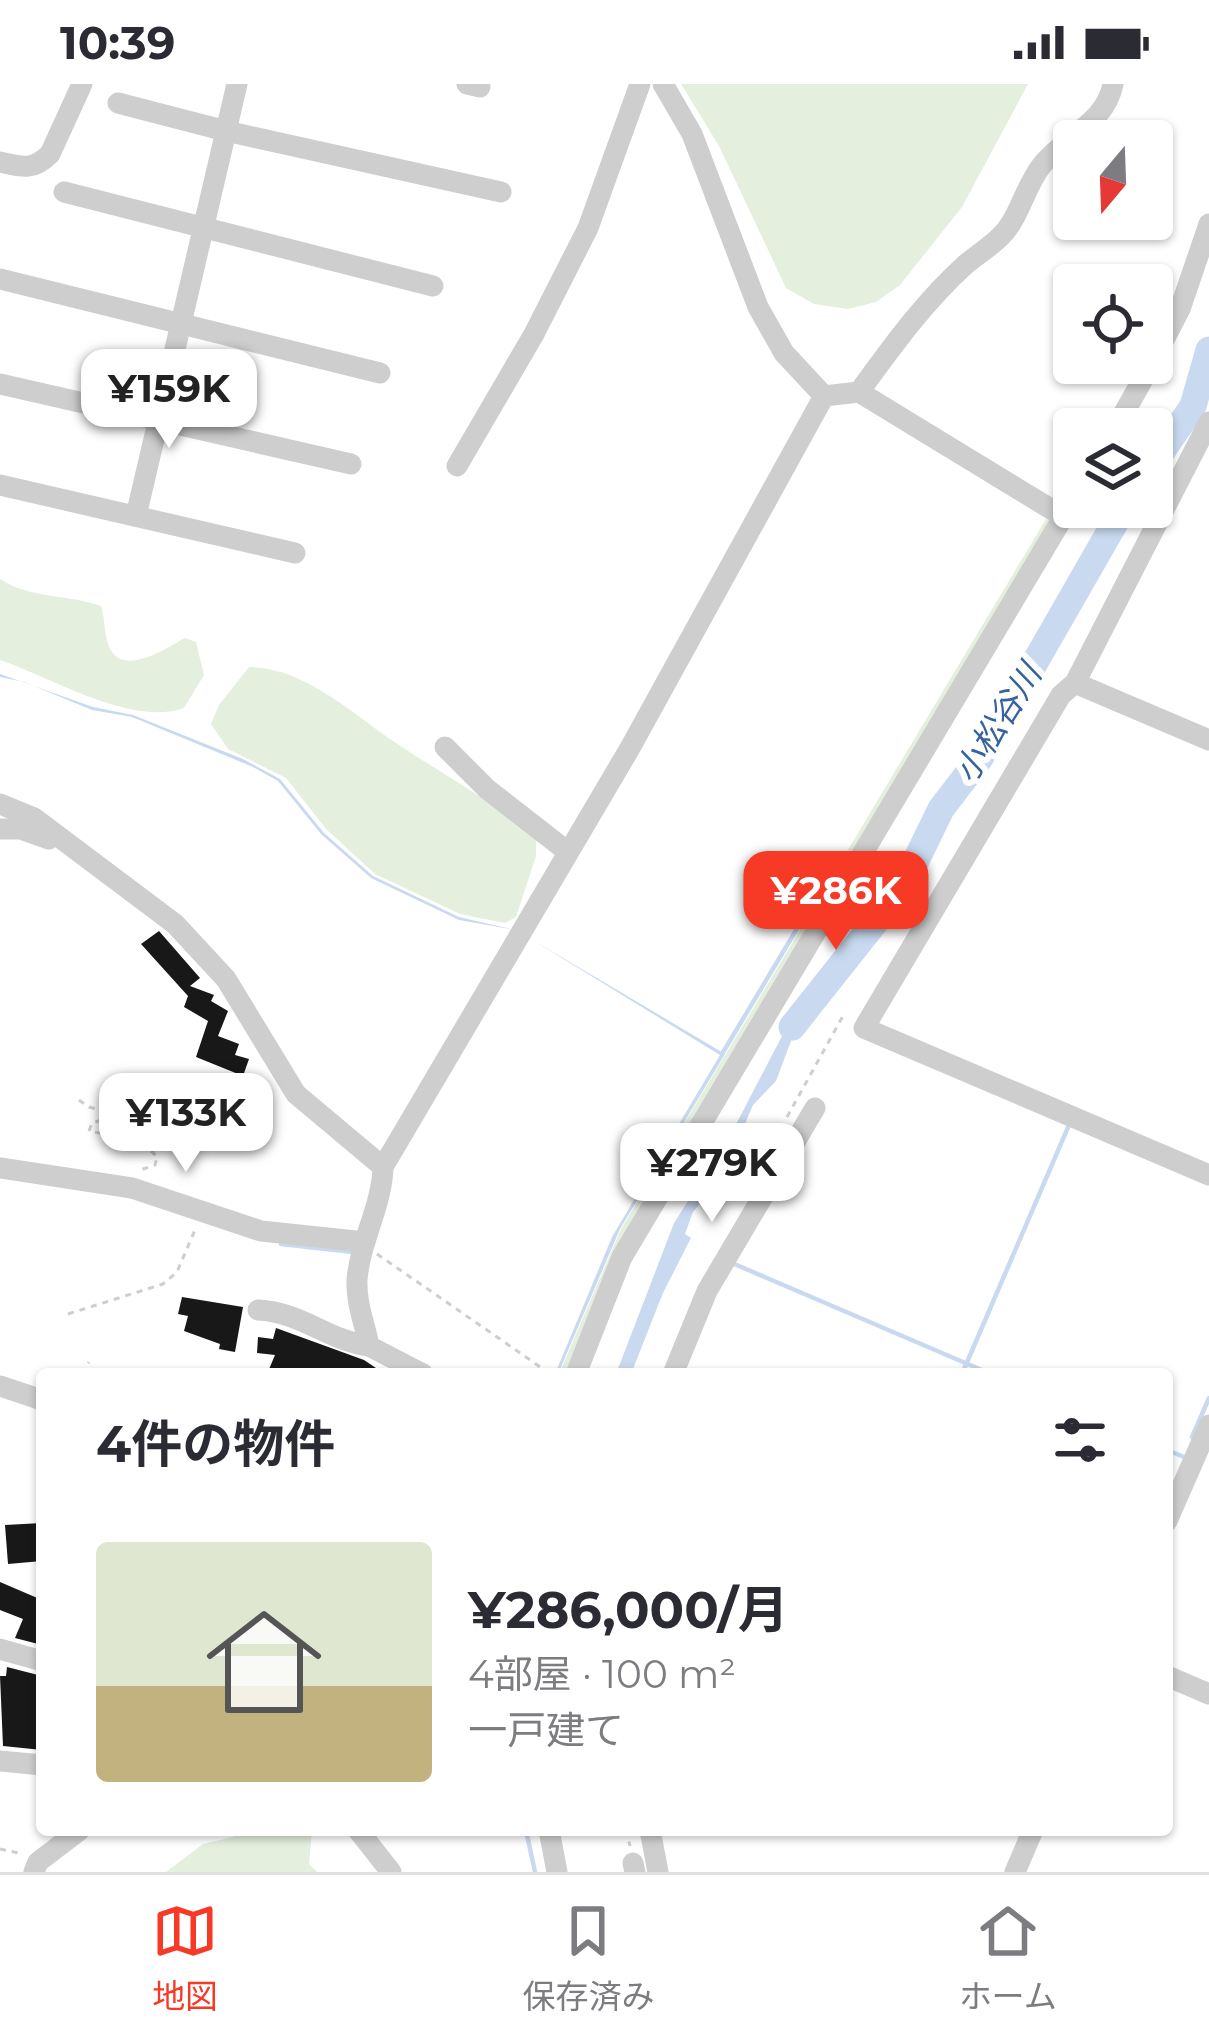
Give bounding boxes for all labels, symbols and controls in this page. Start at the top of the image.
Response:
text: 10:39 [60,15,175,70]
north arrow [1053,120,1173,240]
map controls [1053,120,1173,528]
button: locate [1053,264,1173,384]
pin: ¥159K [85,349,253,451]
text: ¥159K [108,364,230,412]
button: layers [1053,408,1173,528]
water label: 小松谷川 [945,654,1051,790]
pin: ¥286K [752,851,920,953]
text: ¥286K [770,866,902,914]
pin: ¥133K [102,1073,270,1175]
text: ¥133K [126,1088,246,1136]
pin: ¥279K [628,1123,796,1225]
text: ¥279K [647,1138,777,1186]
icon: filters [1047,1407,1113,1473]
text: 4件の物件 [96,1413,335,1475]
text: ¥286,000/月 [468,1579,789,1641]
icon: home [192,1590,336,1734]
text: 4部屋 · 100 m² [468,1650,736,1698]
text: 一戸建て [468,1706,624,1754]
tab: 地図 [152,1898,218,2018]
tab: 保存済み [522,1898,654,2018]
tab: ホーム [959,1898,1057,2018]

